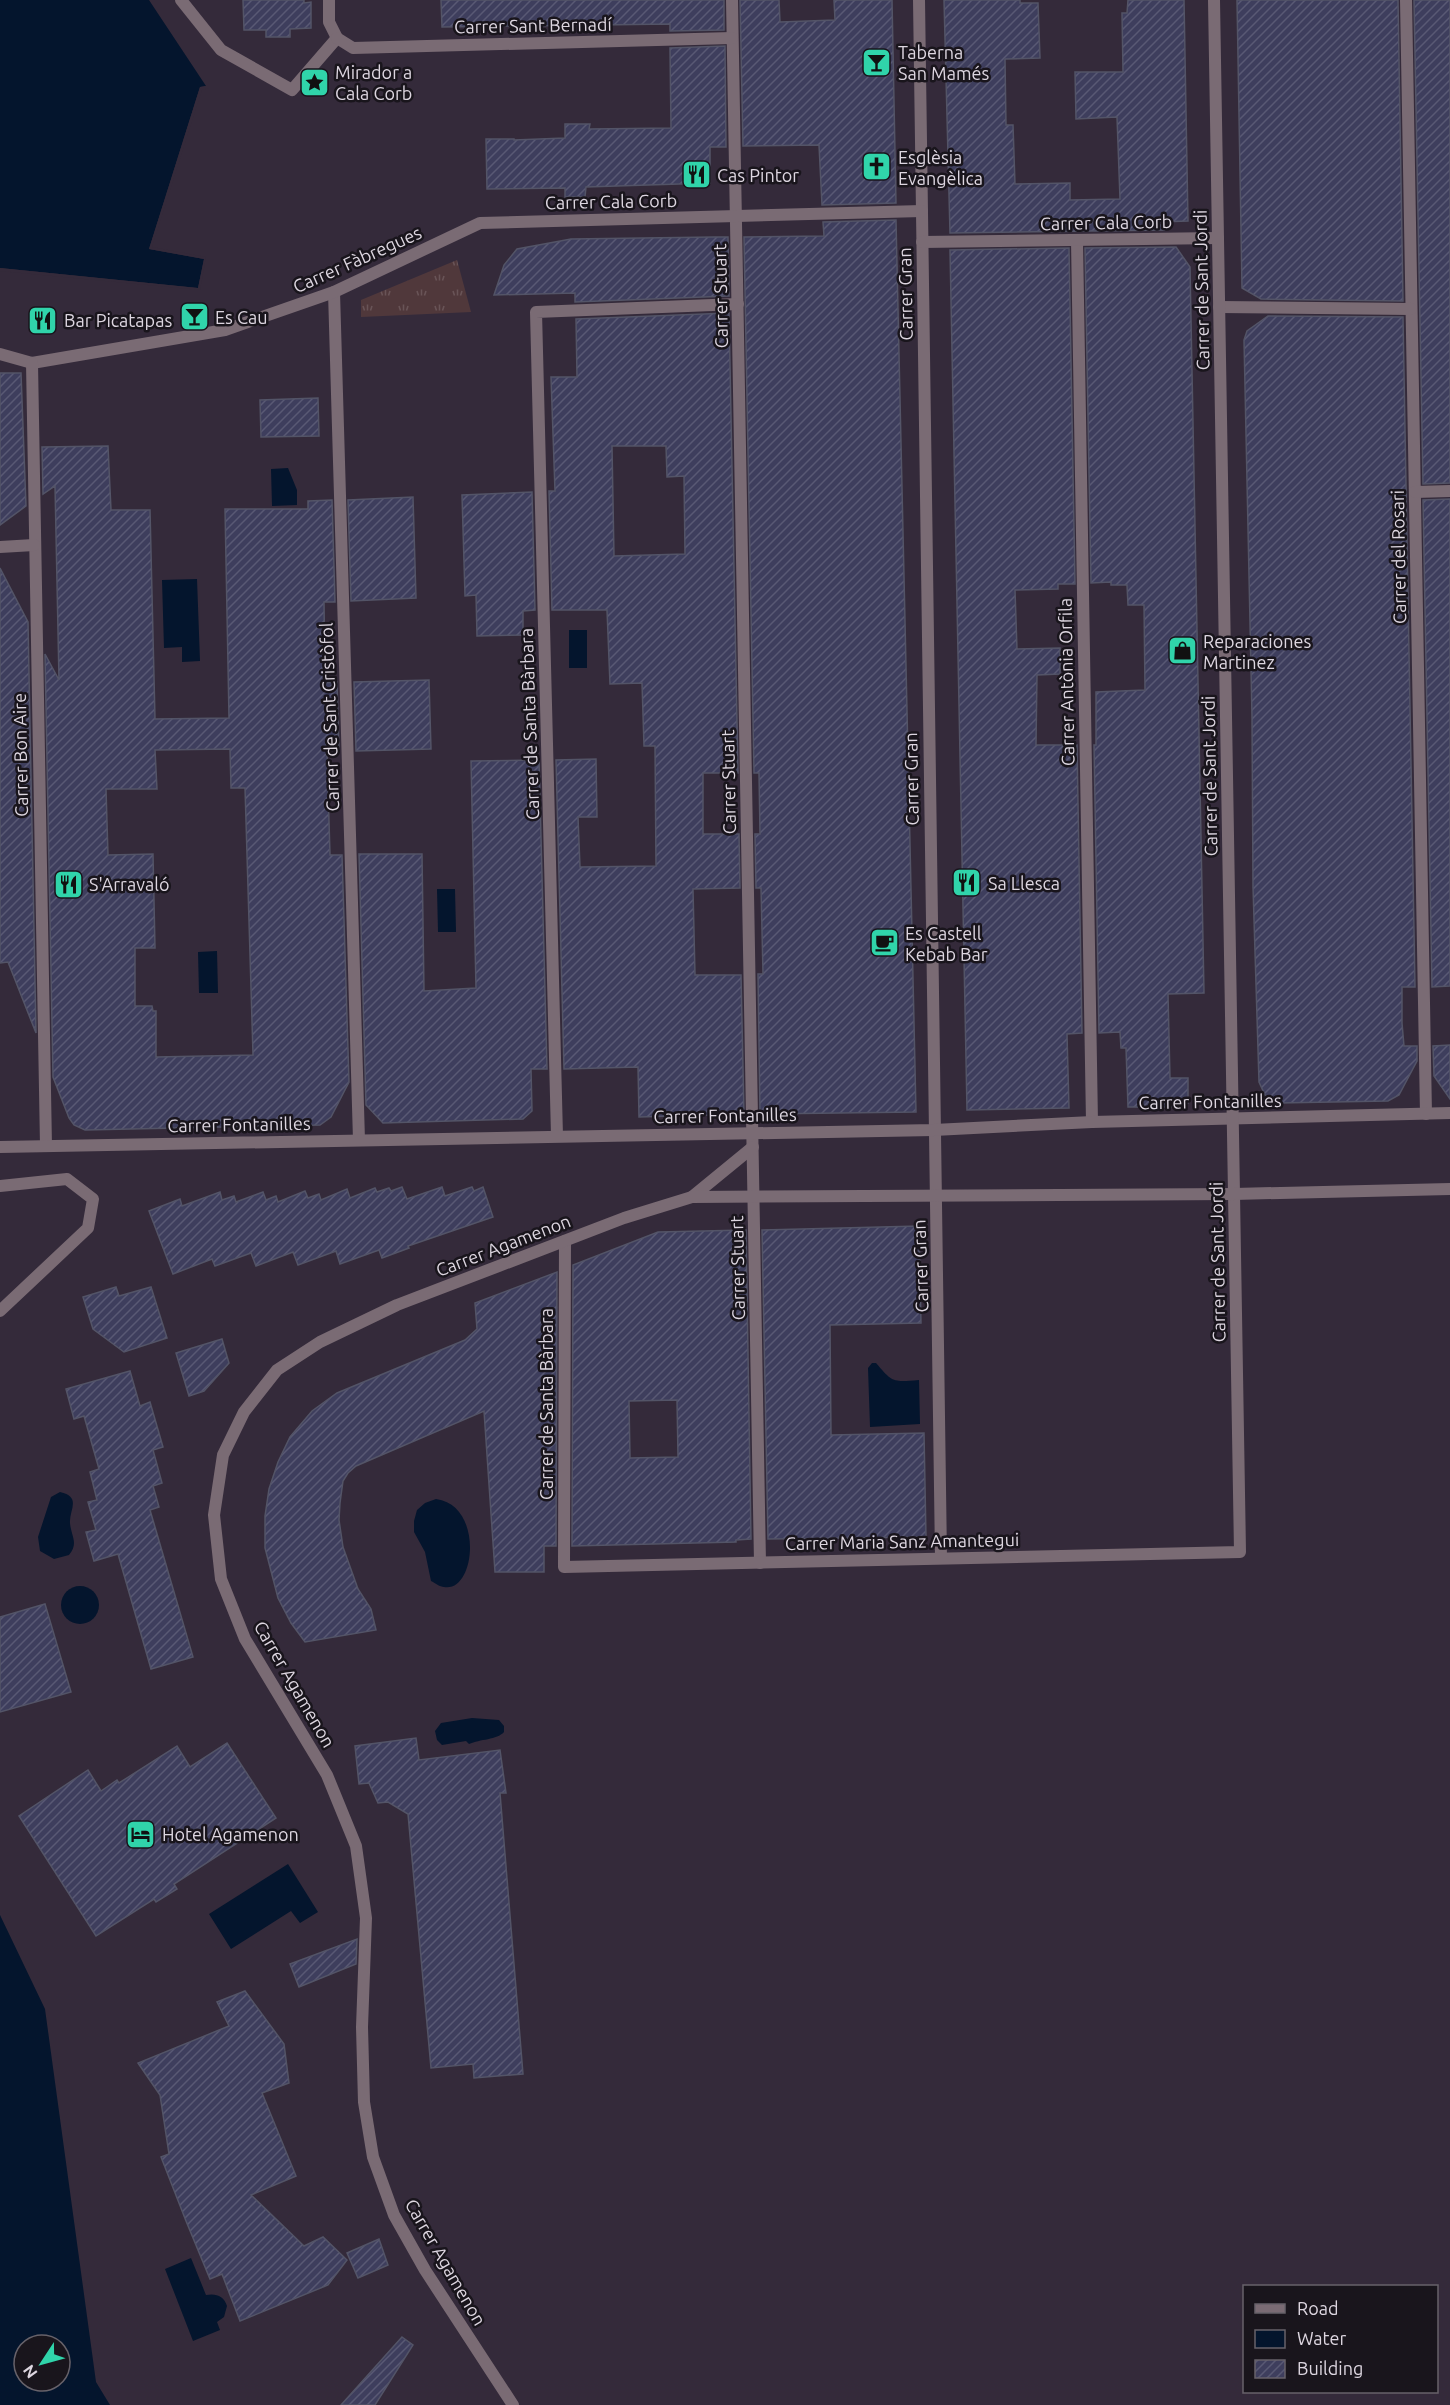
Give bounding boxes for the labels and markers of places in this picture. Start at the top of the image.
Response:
place label: Taberna San Mamés [898,42,989,83]
bar icon: Taberna San Mamés [861,46,893,78]
place label: Mirador a Cala Corb [335,62,412,103]
place icon: Mirador a Cala Corb [298,66,330,98]
place label: Esglèsia Evangèlica [898,147,983,188]
church icon: Esglèsia Evangèlica [861,151,893,183]
restaurant icon: Cas Pintor [680,159,712,191]
place label: Cas Pintor [717,165,799,185]
bar icon: Es Cau [178,301,210,333]
restaurant icon: Bar Picatapas [27,304,59,336]
place label: Es Cau [215,307,268,327]
place label: Bar Picatapas [64,310,172,330]
place label: Reparaciones Martinez [1203,631,1311,672]
shop icon: Reparaciones Martinez [1166,635,1198,667]
restaurant icon: Sa Llesca [951,867,983,899]
restaurant icon: S'Arravaló [52,868,84,900]
place label: Sa Llesca [988,873,1060,893]
place label: S'Arravaló [89,874,169,894]
place label: Es Castell Kebab Bar [905,923,988,964]
cafe icon: Es Castell Kebab Bar [868,927,900,959]
hotel icon: Hotel Agamenon [125,1818,157,1850]
place label: Hotel Agamenon [162,1824,299,1844]

